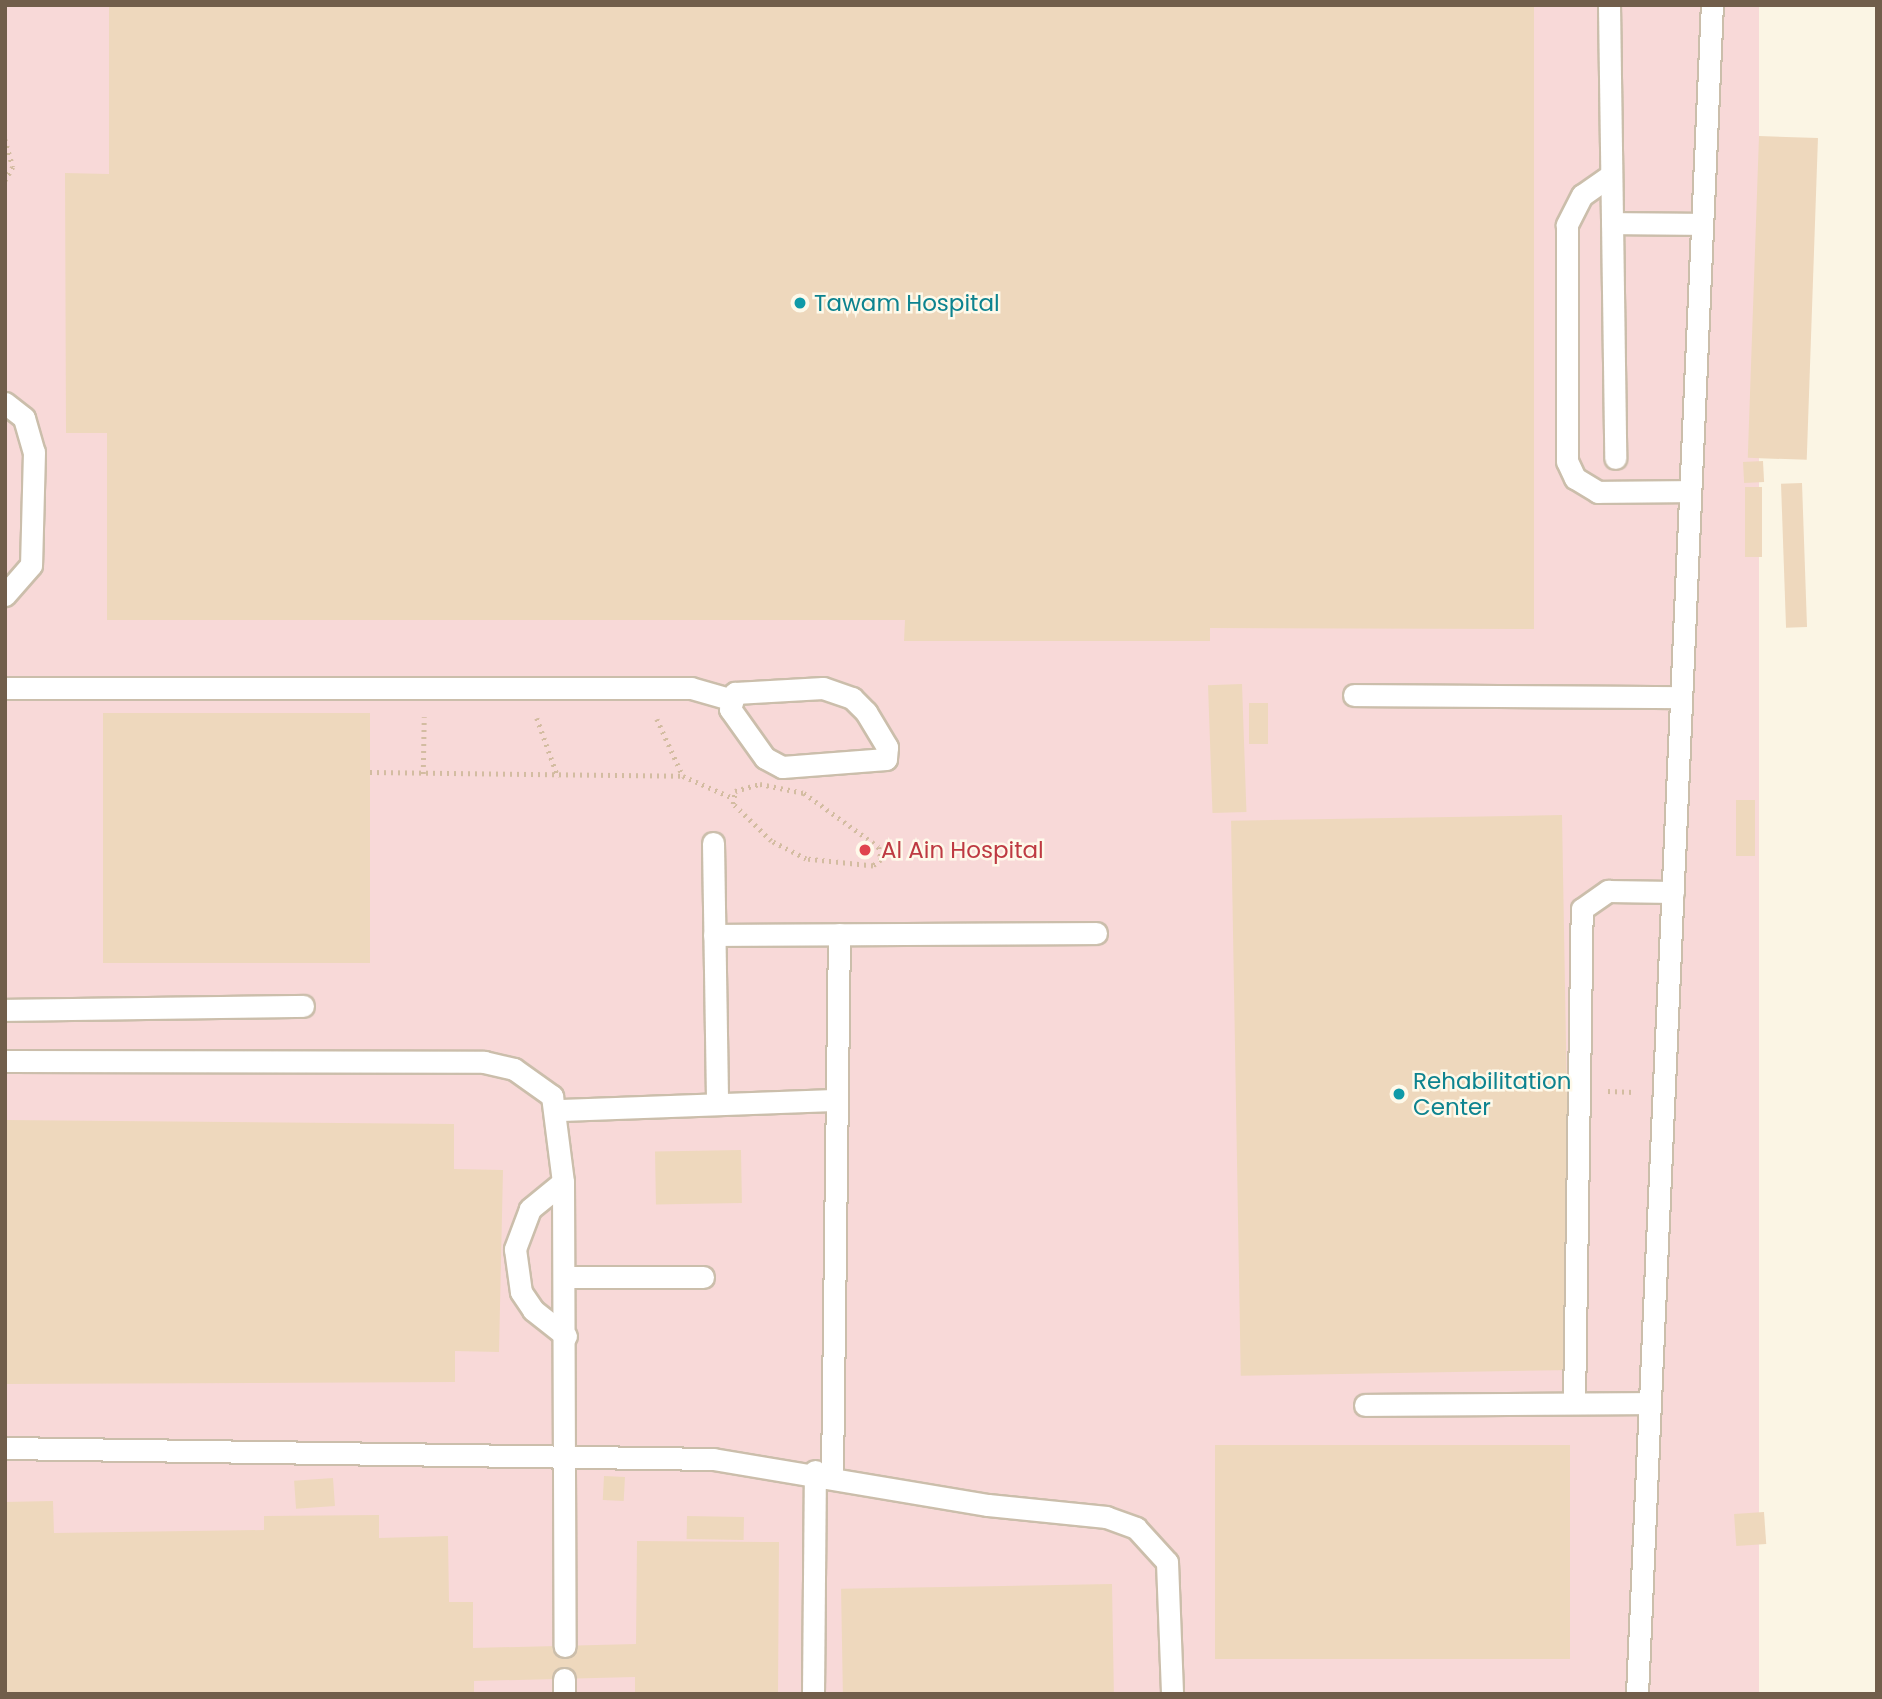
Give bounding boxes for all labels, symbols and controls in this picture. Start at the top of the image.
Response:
place label: Tawam Hospital [814,289,1000,317]
marker: Tawam Hospital [792,295,808,311]
place label: Al Ain Hospital [881,836,1044,864]
marker: Al Ain Hospital [855,840,875,860]
place label: Rehabilitation Center [1413,1067,1571,1121]
marker: Rehabilitation Center [1391,1086,1407,1102]

